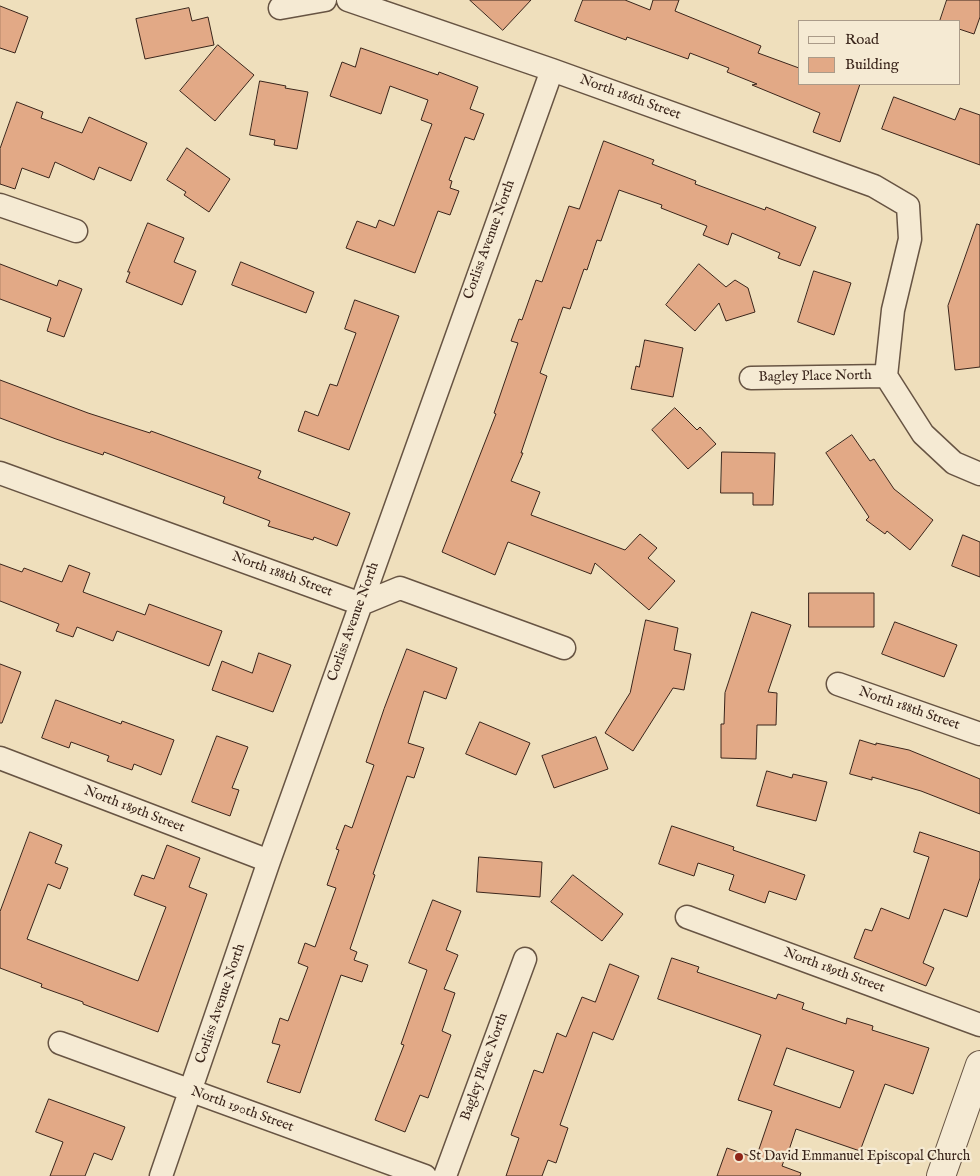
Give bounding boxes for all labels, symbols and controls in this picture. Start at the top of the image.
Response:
legend [798,20,960,85]
text: Road [845,30,879,49]
text: Building [845,55,899,74]
street label: North 186th Street [577,72,683,124]
street label: Corliss Avenue North [461,178,519,302]
street label: Bagley Place North [758,368,872,386]
street label: North 188th Street [229,549,335,601]
street label: Corliss Avenue North [325,560,383,684]
street label: North 188th Street [856,684,962,734]
street label: North 189th Street [81,783,187,837]
street label: Corliss Avenue North [193,942,249,1066]
street label: North 189th Street [781,945,887,997]
street label: Bagley Place North [458,1011,512,1123]
street label: North 190th Street [188,1084,296,1136]
place label: St David Emmanuel Episcopal Church [749,1149,970,1165]
marker: St David Emmanuel Episcopal Church [733,1151,745,1163]

